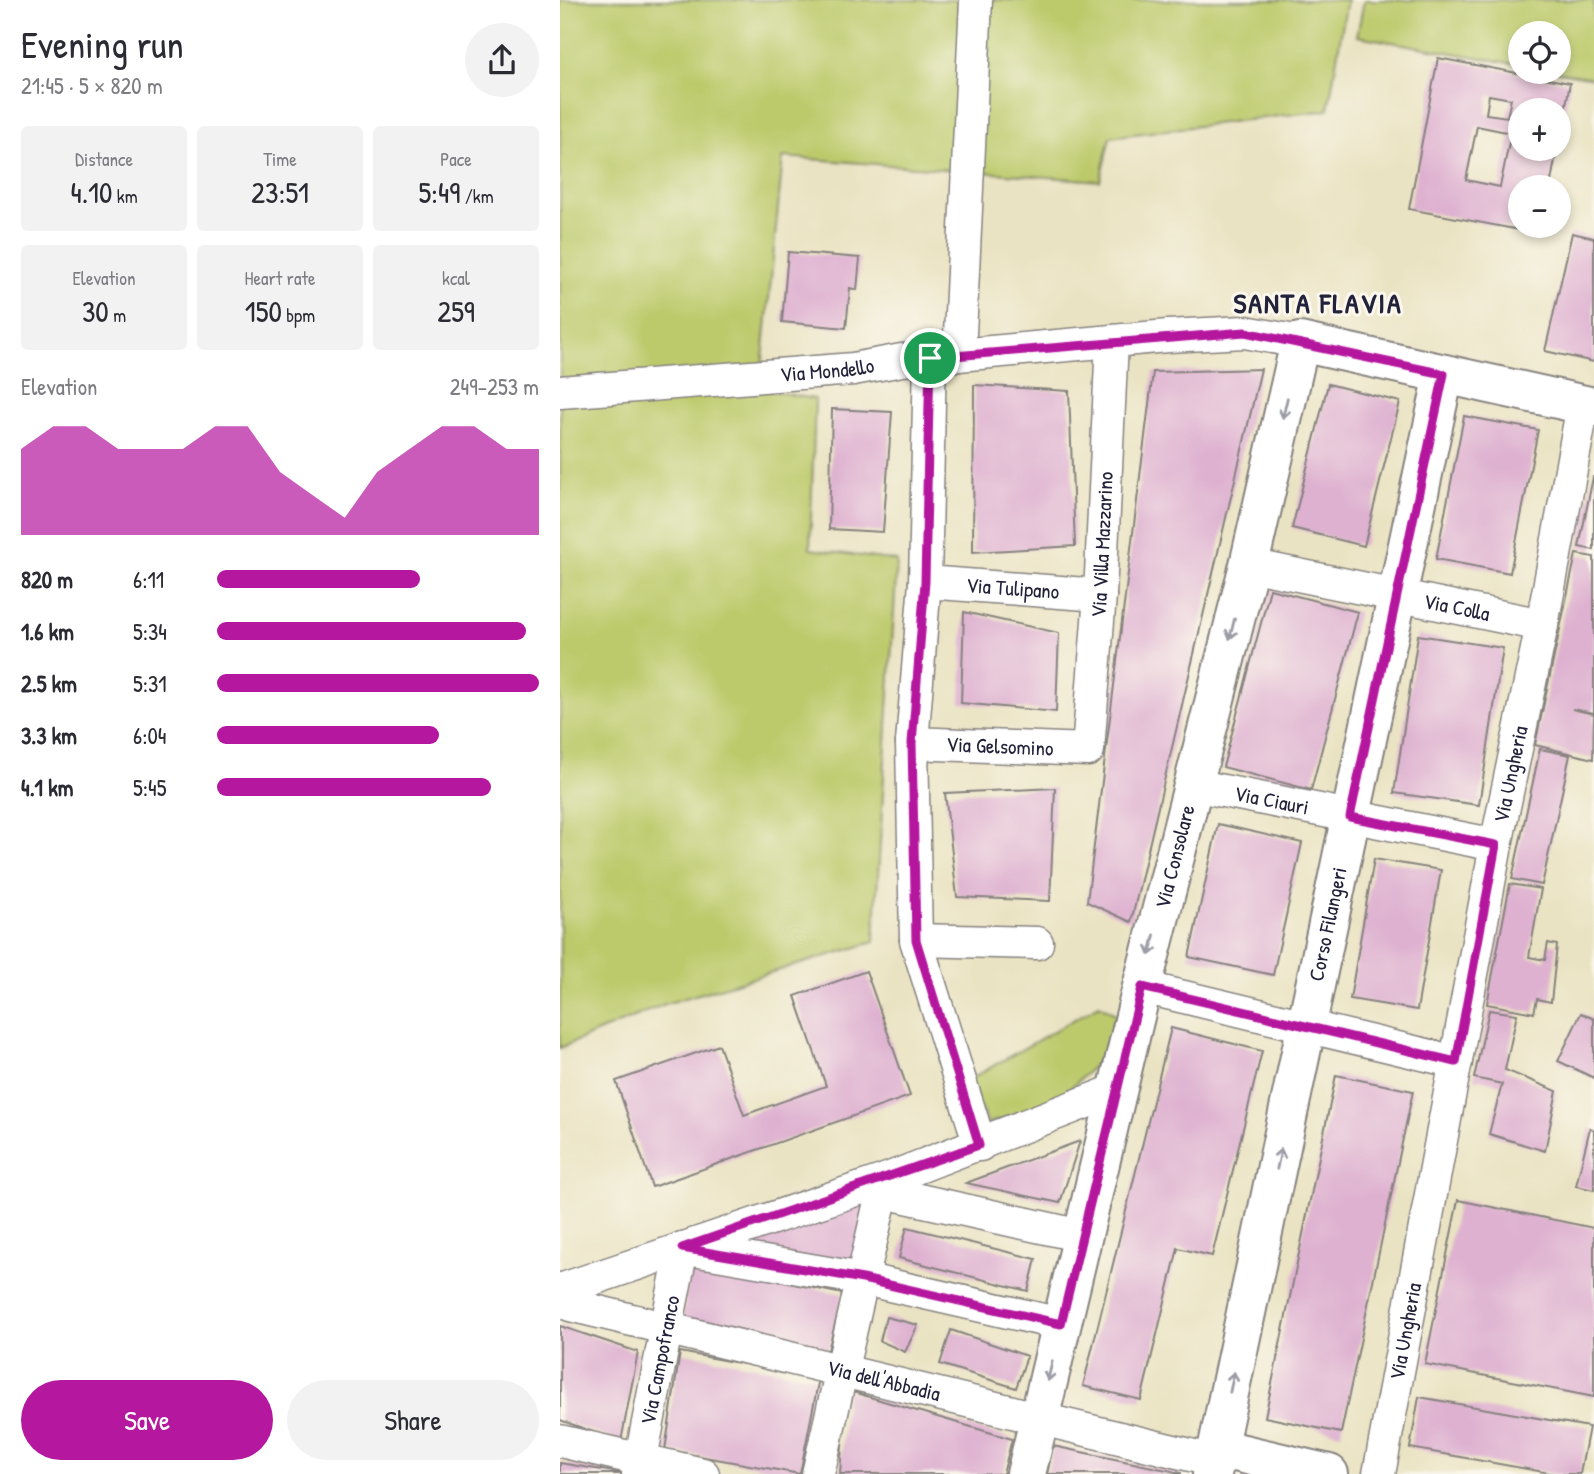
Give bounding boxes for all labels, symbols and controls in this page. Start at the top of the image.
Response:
text: Evening run [21,18,184,70]
map controls [1508,21,1571,238]
button: locate [1508,21,1571,84]
button: share [465,23,539,97]
text: 21:45 · 5 × 820 m [21,70,163,101]
button: + [1508,98,1571,161]
text: Distance [75,146,133,172]
text: Time [263,146,297,172]
text: Pace [440,146,472,172]
text: 4.10 [70,172,112,212]
text: 23:51 [251,172,309,212]
text: 5:49 [418,172,460,212]
button: − [1508,175,1571,238]
text: km [112,183,138,209]
text: /km [460,183,494,209]
text: Elevation [72,265,136,291]
text: Heart rate [245,265,315,291]
text: kcal [442,265,470,291]
district label: SANTA FLAVIA [1233,284,1403,322]
text: 30 [82,291,109,331]
text: 150 [245,291,282,331]
text: 259 [437,291,475,331]
text: m [109,302,126,328]
text: bpm [282,302,315,328]
pin [900,328,960,388]
icon: arrive [911,339,949,377]
street label: Via Mondello [779,350,876,389]
text: Elevation [21,371,97,402]
text: 249–253 m [450,371,539,402]
one-way arrow [1278,396,1291,419]
street label: Via Villa Mazzarino [1083,471,1120,619]
text: 820 m [21,564,73,595]
text: 6:11 [133,564,164,595]
street label: Via Tulipano [965,570,1060,606]
street label: Via Colla [1421,586,1492,628]
text: 1.6 km [21,616,74,647]
text: 5:34 [133,616,167,647]
one-way arrow [1225,618,1238,640]
text: 2.5 km [21,668,77,699]
text: 5:31 [133,668,167,699]
text: 3.3 km [21,720,77,751]
text: 6:04 [133,720,166,751]
street label: Via Ungheria [1486,723,1535,825]
street label: Via Gelsomino [946,729,1054,763]
text: 4.1 km [21,772,73,803]
text: 5:45 [133,772,166,803]
street label: Via Ciauri [1232,779,1311,822]
street label: Via Consolare [1147,802,1202,912]
street label: Corso Filangeri [1301,864,1354,984]
one-way arrow [1145,933,1158,956]
one-way arrow [1272,1148,1286,1171]
street label: Via Ungheria [1382,1280,1428,1382]
street label: Via Campofranco [633,1293,686,1427]
street label: Via dell'Abbadia [824,1353,943,1408]
one-way arrow [1043,1359,1056,1382]
one-way arrow [1225,1371,1239,1394]
button: Save [21,1380,273,1460]
button: Share [287,1380,539,1460]

